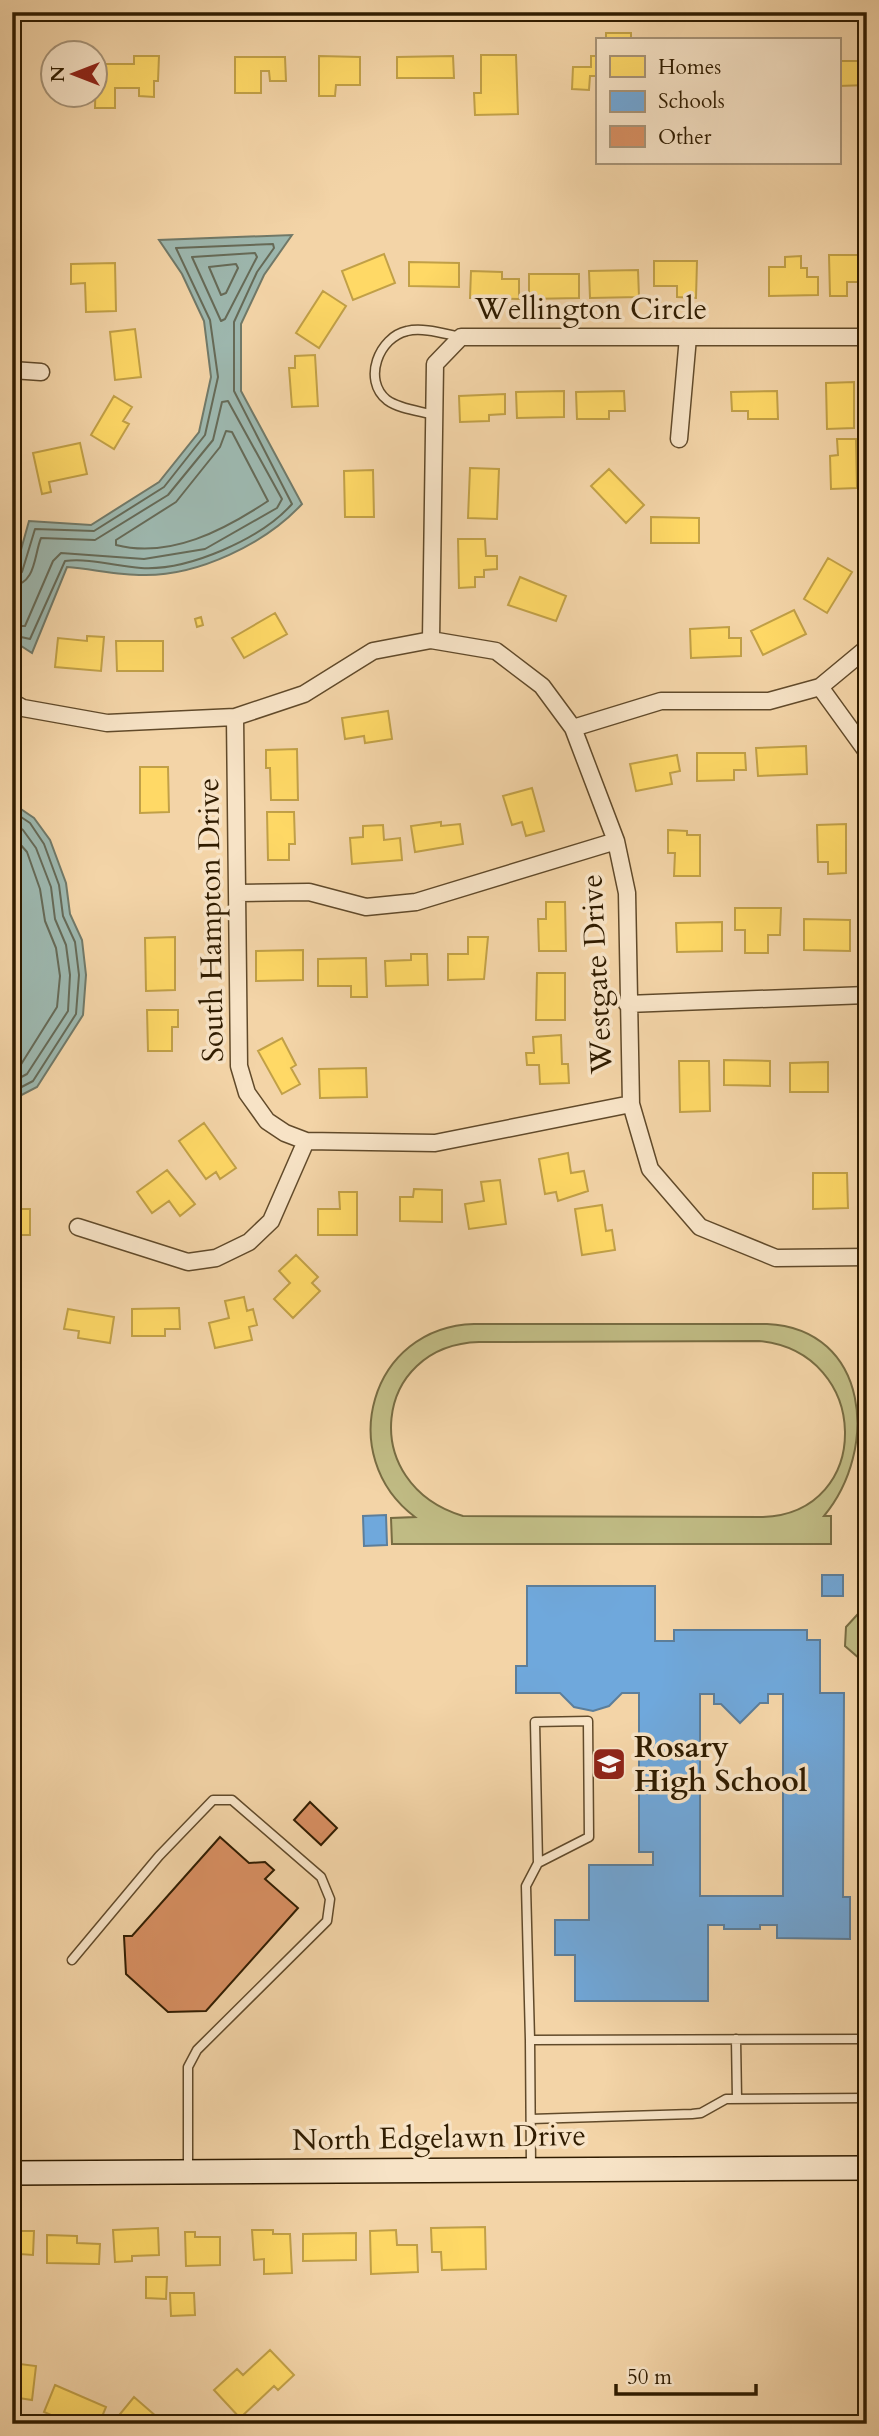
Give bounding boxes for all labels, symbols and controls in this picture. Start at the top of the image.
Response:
north arrow [38,38,108,108]
legend [596,38,840,164]
text: Homes [658,53,721,82]
text: N [45,65,71,82]
text: Schools [658,87,725,116]
text: Other [658,123,712,152]
street label: Wellington Circle [474,289,707,330]
street label: South Hampton Drive [188,777,234,1063]
street label: Westgate Drive [571,873,623,1076]
place label: Rosary High School [634,1727,808,1802]
school or university icon: Rosary High School [590,1745,628,1783]
street label: North Edgelawn Drive [292,2115,586,2161]
scale bar [616,2352,756,2396]
text: 50 m [627,2363,672,2392]

